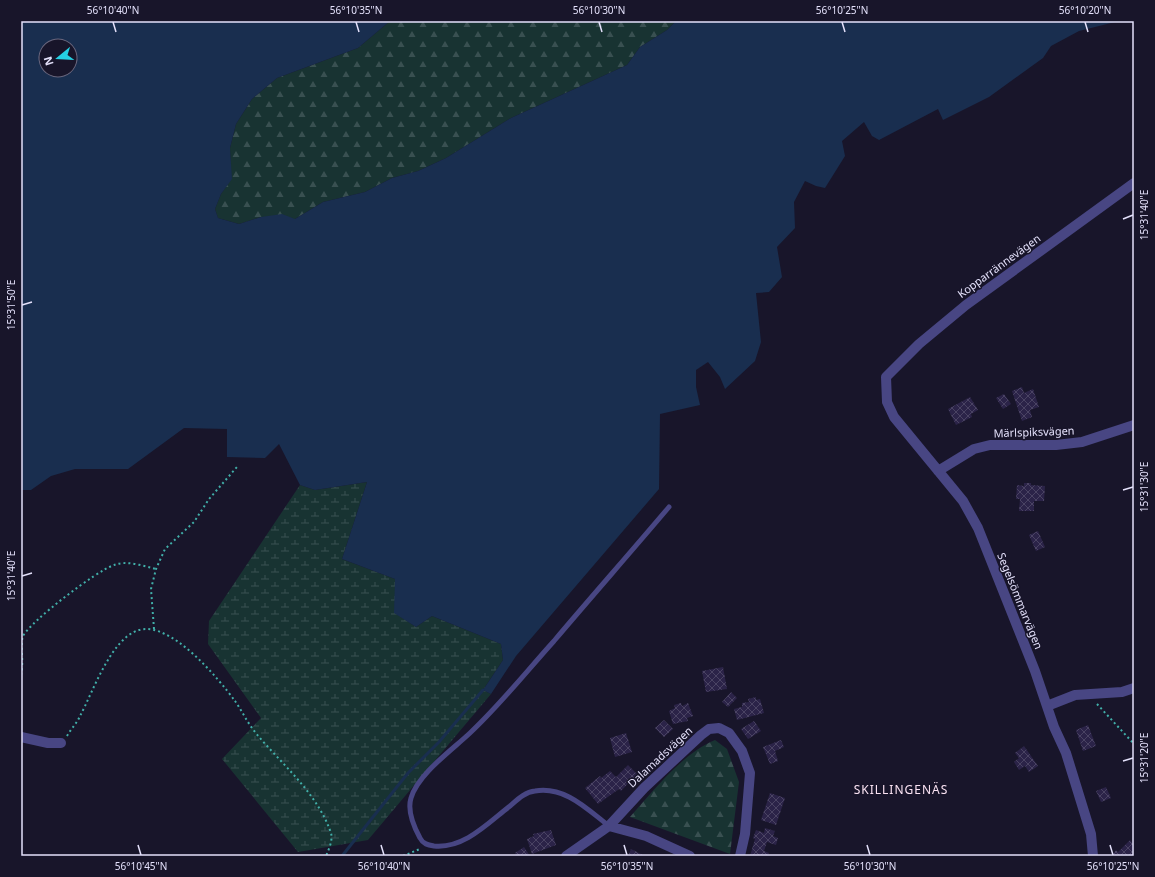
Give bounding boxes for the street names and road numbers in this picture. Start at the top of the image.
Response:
street label: Kopparrännevägen [954,230,1043,301]
street label: Märlspiksvägen [993,423,1075,440]
street label: Segelsömmarvägen [994,550,1047,651]
street label: Dalamadsvägen [624,723,695,791]

